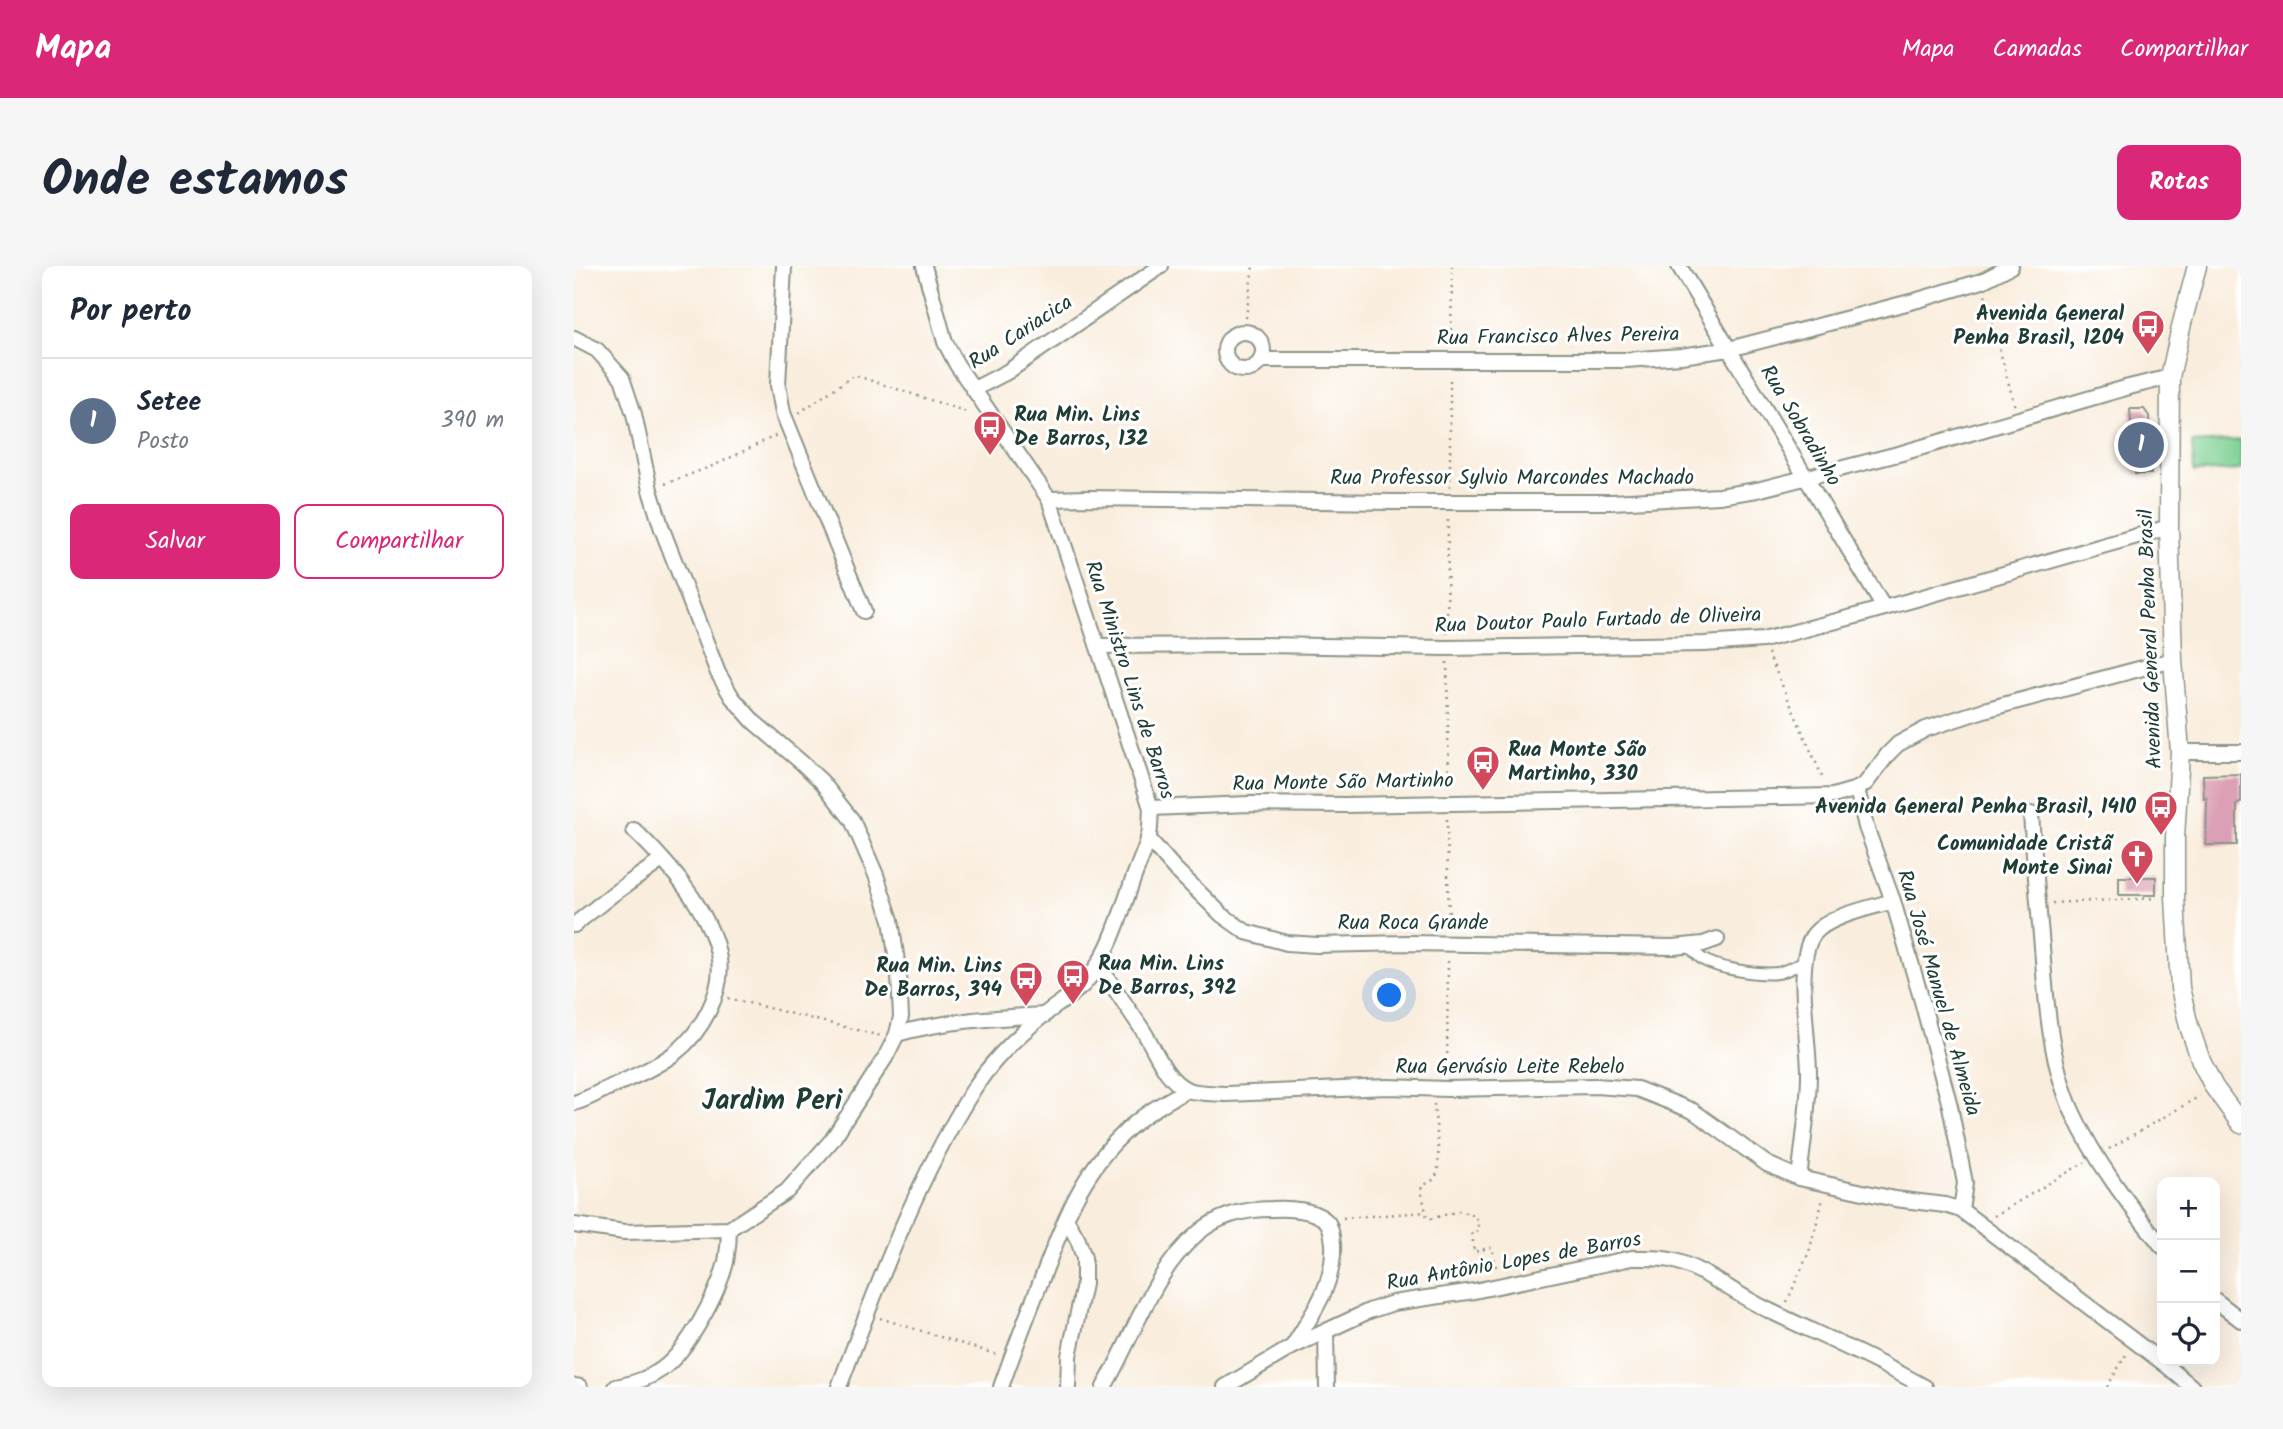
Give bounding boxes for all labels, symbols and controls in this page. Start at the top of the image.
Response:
text: Mapa [35,23,111,76]
text: Mapa [1902,30,1955,69]
text: Camadas [1993,30,2082,69]
text: Compartilhar [2120,30,2248,69]
text: Onde estamos [42,143,348,221]
button: Rotas [2117,145,2241,220]
street label: Rua Cariacica [962,287,1080,379]
text: Por perto [70,288,191,336]
place label: Avenida General Penha Brasil, 1204 [1953,298,2125,355]
bus stop icon: Avenida General Penha Brasil, 1204 [2129,307,2167,356]
street label: Rua Francisco Alves Pereira [1436,318,1680,356]
street label: Rua Sobradinho [1751,359,1849,493]
text: Setee [137,382,201,424]
place label: Rua Min. Lins De Barros, 132 [1014,399,1148,456]
text: 1 [90,403,96,439]
text: 390 m [441,403,504,439]
bus stop icon: Rua Min. Lins De Barros, 132 [971,408,1009,457]
pin: 1 [2118,419,2164,471]
text: Posto [137,424,189,460]
street label: Rua Professor Sylvio Marcondes Machado [1330,462,1694,495]
button: Salvar [70,504,280,579]
button: Compartilhar [294,504,504,579]
street label: Avenida General Penha Brasil [2130,508,2172,770]
street label: Rua Ministro Lins de Barros [1075,556,1183,804]
street label: Rua Doutor Paulo Furtado de Oliveira [1434,599,1762,643]
place label: Rua Monte São Martinho, 330 [1508,734,1647,791]
bus stop icon: Rua Monte São Martinho, 330 [1464,743,1502,792]
street label: Rua Monte São Martinho [1232,765,1454,801]
bus stop icon: Avenida General Penha Brasil, 1410 [2142,788,2180,837]
place label: Avenida General Penha Brasil, 1410 [1815,791,2136,824]
place label: Comunidade Cristã Monte Sinai [1937,828,2114,885]
church icon: Comunidade Cristã Monte Sinai [2118,837,2156,886]
street label: Rua José Manuel de Almeida [1887,866,1989,1120]
street label: Rua Roca Grande [1338,907,1489,940]
place label: Rua Min. Lins De Barros, 392 [1098,948,1237,1005]
place label: Rua Min. Lins De Barros, 394 [864,950,1003,1007]
bus stop icon: Rua Min. Lins De Barros, 392 [1054,957,1092,1006]
bus stop icon: Rua Min. Lins De Barros, 394 [1007,959,1045,1008]
your location [1372,978,1406,1012]
street label: Rua Gervásio Leite Rebelo [1395,1051,1625,1084]
district label: Jardim Peri [702,1079,843,1124]
map controls [2157,1177,2220,1366]
button: + [2157,1177,2220,1240]
street label: Rua Antônio Lopes de Barros [1384,1223,1644,1301]
button: − [2157,1240,2220,1303]
button: locate [2157,1303,2220,1366]

